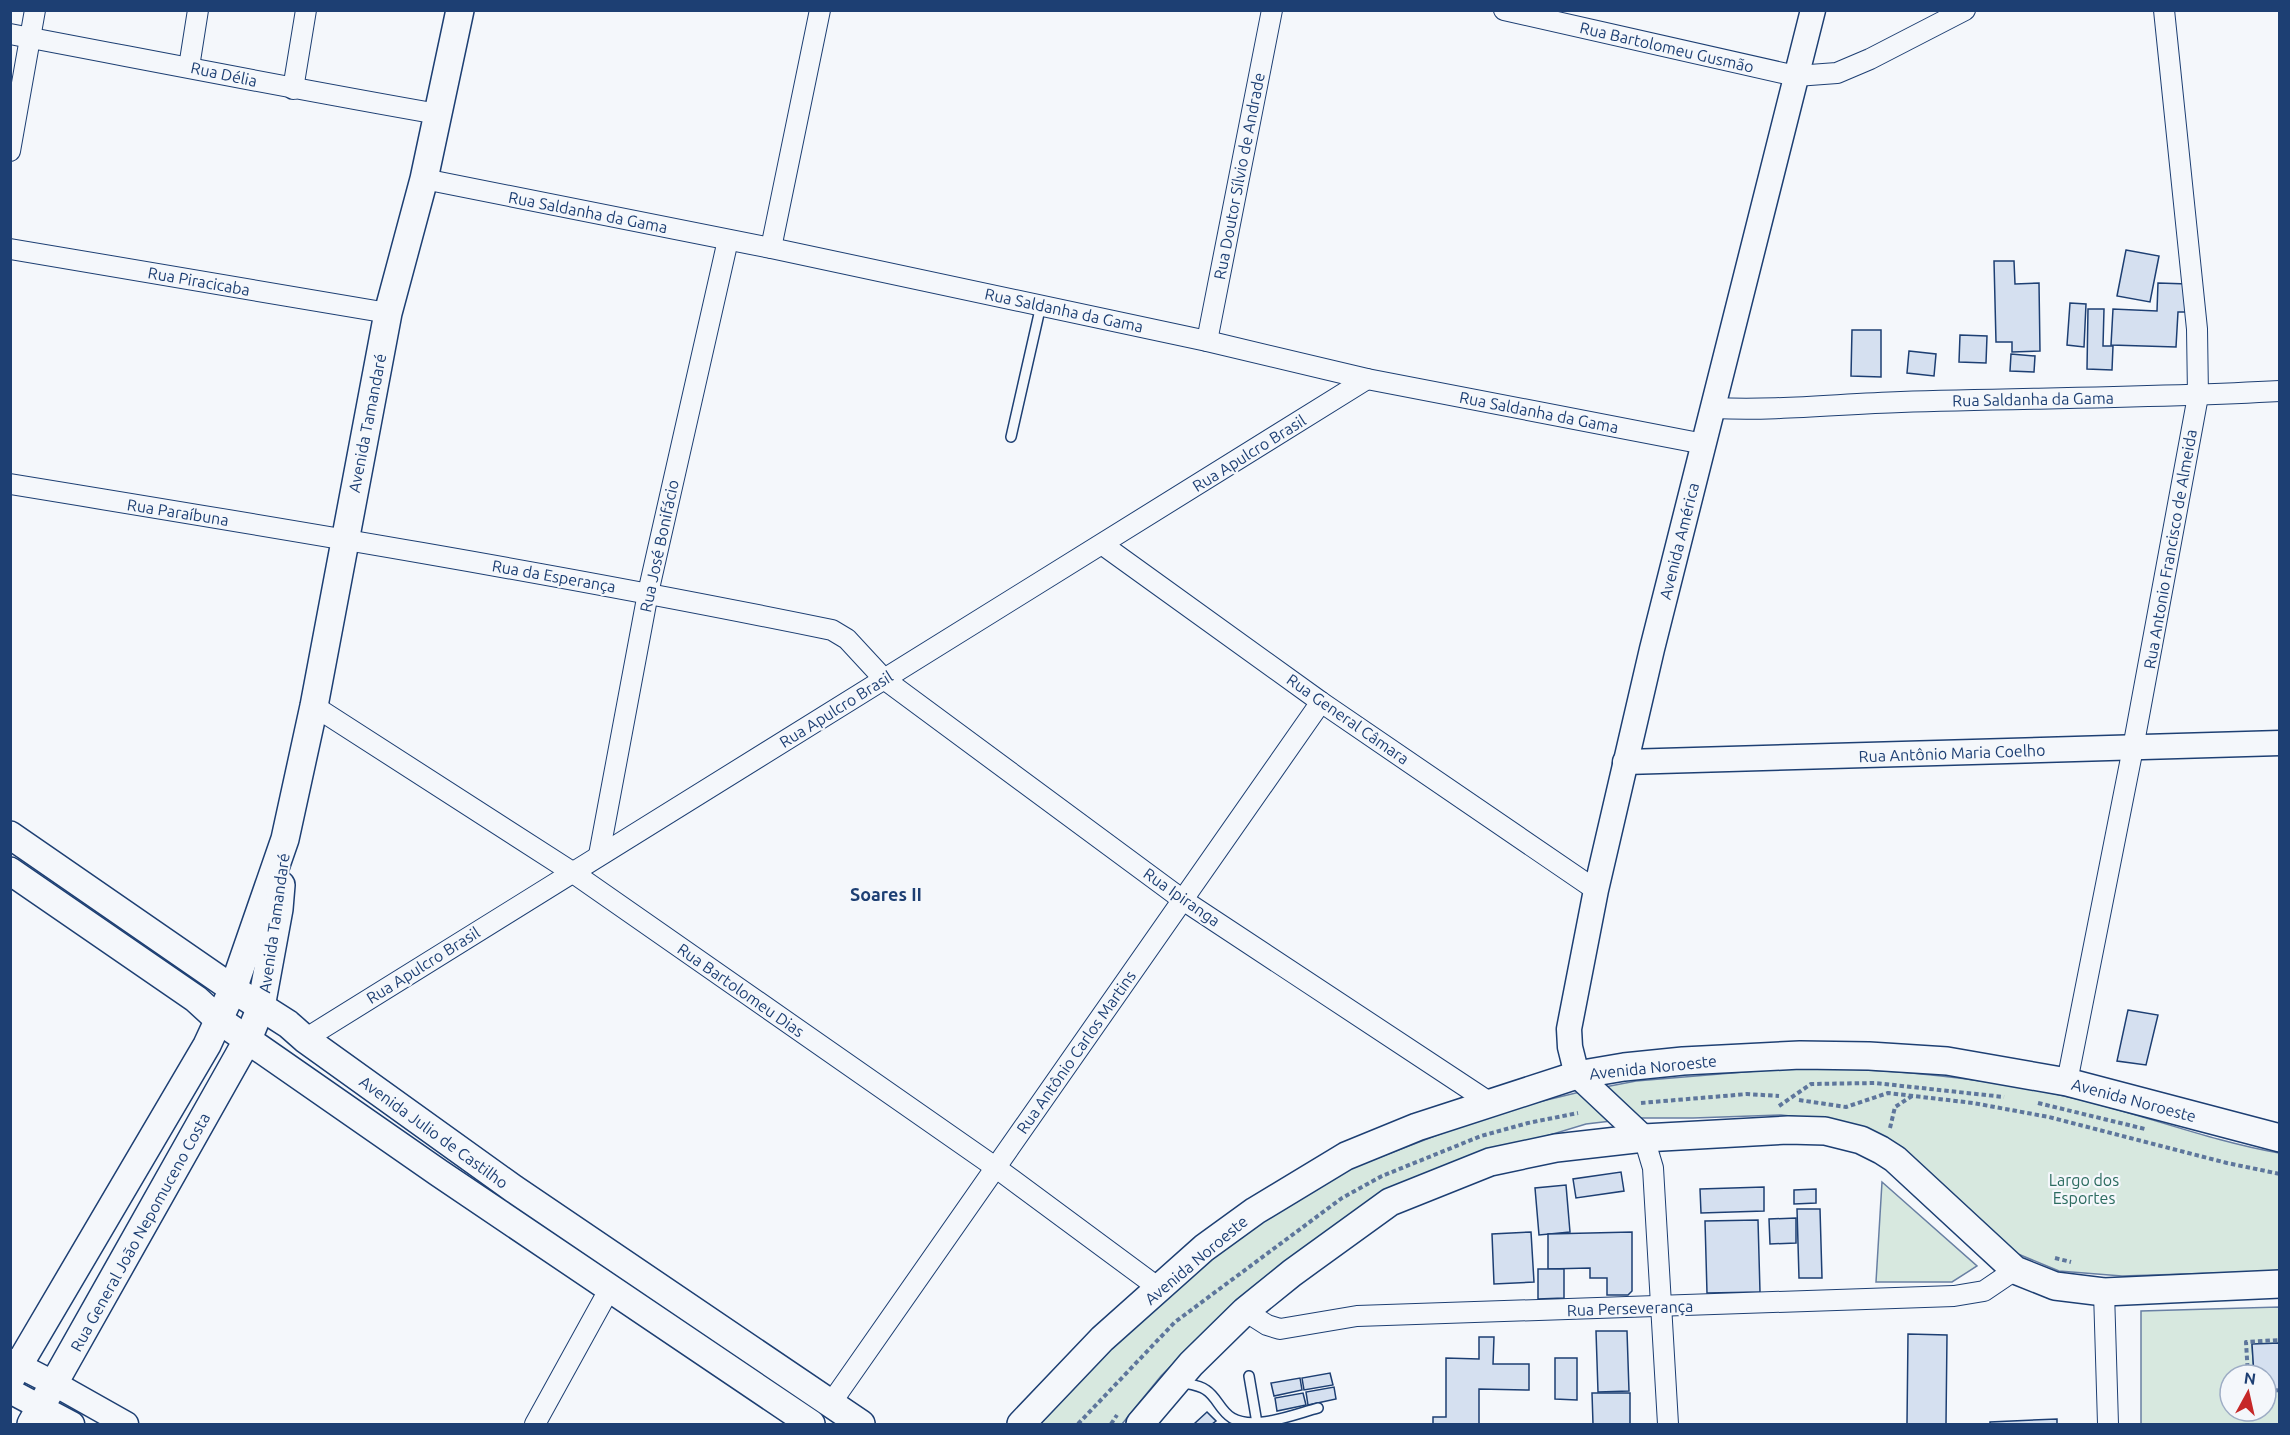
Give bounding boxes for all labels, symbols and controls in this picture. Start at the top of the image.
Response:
street label: Rua Bartolomeu Gusmão [1578,18,1756,76]
street label: Rua Délia [189,58,259,90]
street label: Rua Doutor Sílvio de Andrade [1210,71,1268,281]
street label: Rua Saldanha da Gama [507,188,669,236]
street label: Rua Piracicaba [147,263,251,299]
street label: Rua Saldanha da Gama [983,284,1145,336]
street label: Avenida Tamandaré [345,352,389,494]
street label: Rua Saldanha da Gama [1458,388,1620,436]
street label: Rua Saldanha da Gama [1952,389,2114,409]
street label: Rua Apulcro Brasil [1189,411,1309,495]
street label: Rua Antonio Francisco de Almeida [2140,428,2200,670]
street label: Rua José Bonifácio [636,478,682,614]
street label: Avenida América [1656,481,1702,601]
street label: Rua Paraíbuna [126,495,230,529]
street label: Rua da Esperança [491,556,617,596]
street label: Rua Apulcro Brasil [776,667,896,751]
street label: Rua General Câmara [1283,670,1413,768]
street label: Rua Antônio Maria Coelho [1858,741,2046,765]
street label: Avenida Tamandaré [255,852,293,994]
street label: Rua Ipiranga [1140,864,1224,930]
district label: Soares II [850,884,922,904]
street label: Rua Apulcro Brasil [363,923,483,1007]
street label: Rua Bartolomeu Dias [674,939,808,1041]
street label: Rua Antônio Carlos Martins [1013,967,1139,1137]
street label: Avenida Noroeste [1588,1051,1718,1083]
street label: Avenida Julio de Castilho [356,1072,512,1192]
street label: Avenida Noroeste [2070,1075,2198,1125]
street label: Rua General João Nepomuceno Costa [67,1110,213,1354]
park label: Largo dos Esportes [2049,1171,2119,1207]
street label: Avenida Noroeste [1141,1212,1251,1308]
street label: Rua Perseverança [1566,1297,1694,1319]
north arrow [2218,1363,2278,1423]
text: N [2243,1368,2257,1388]

